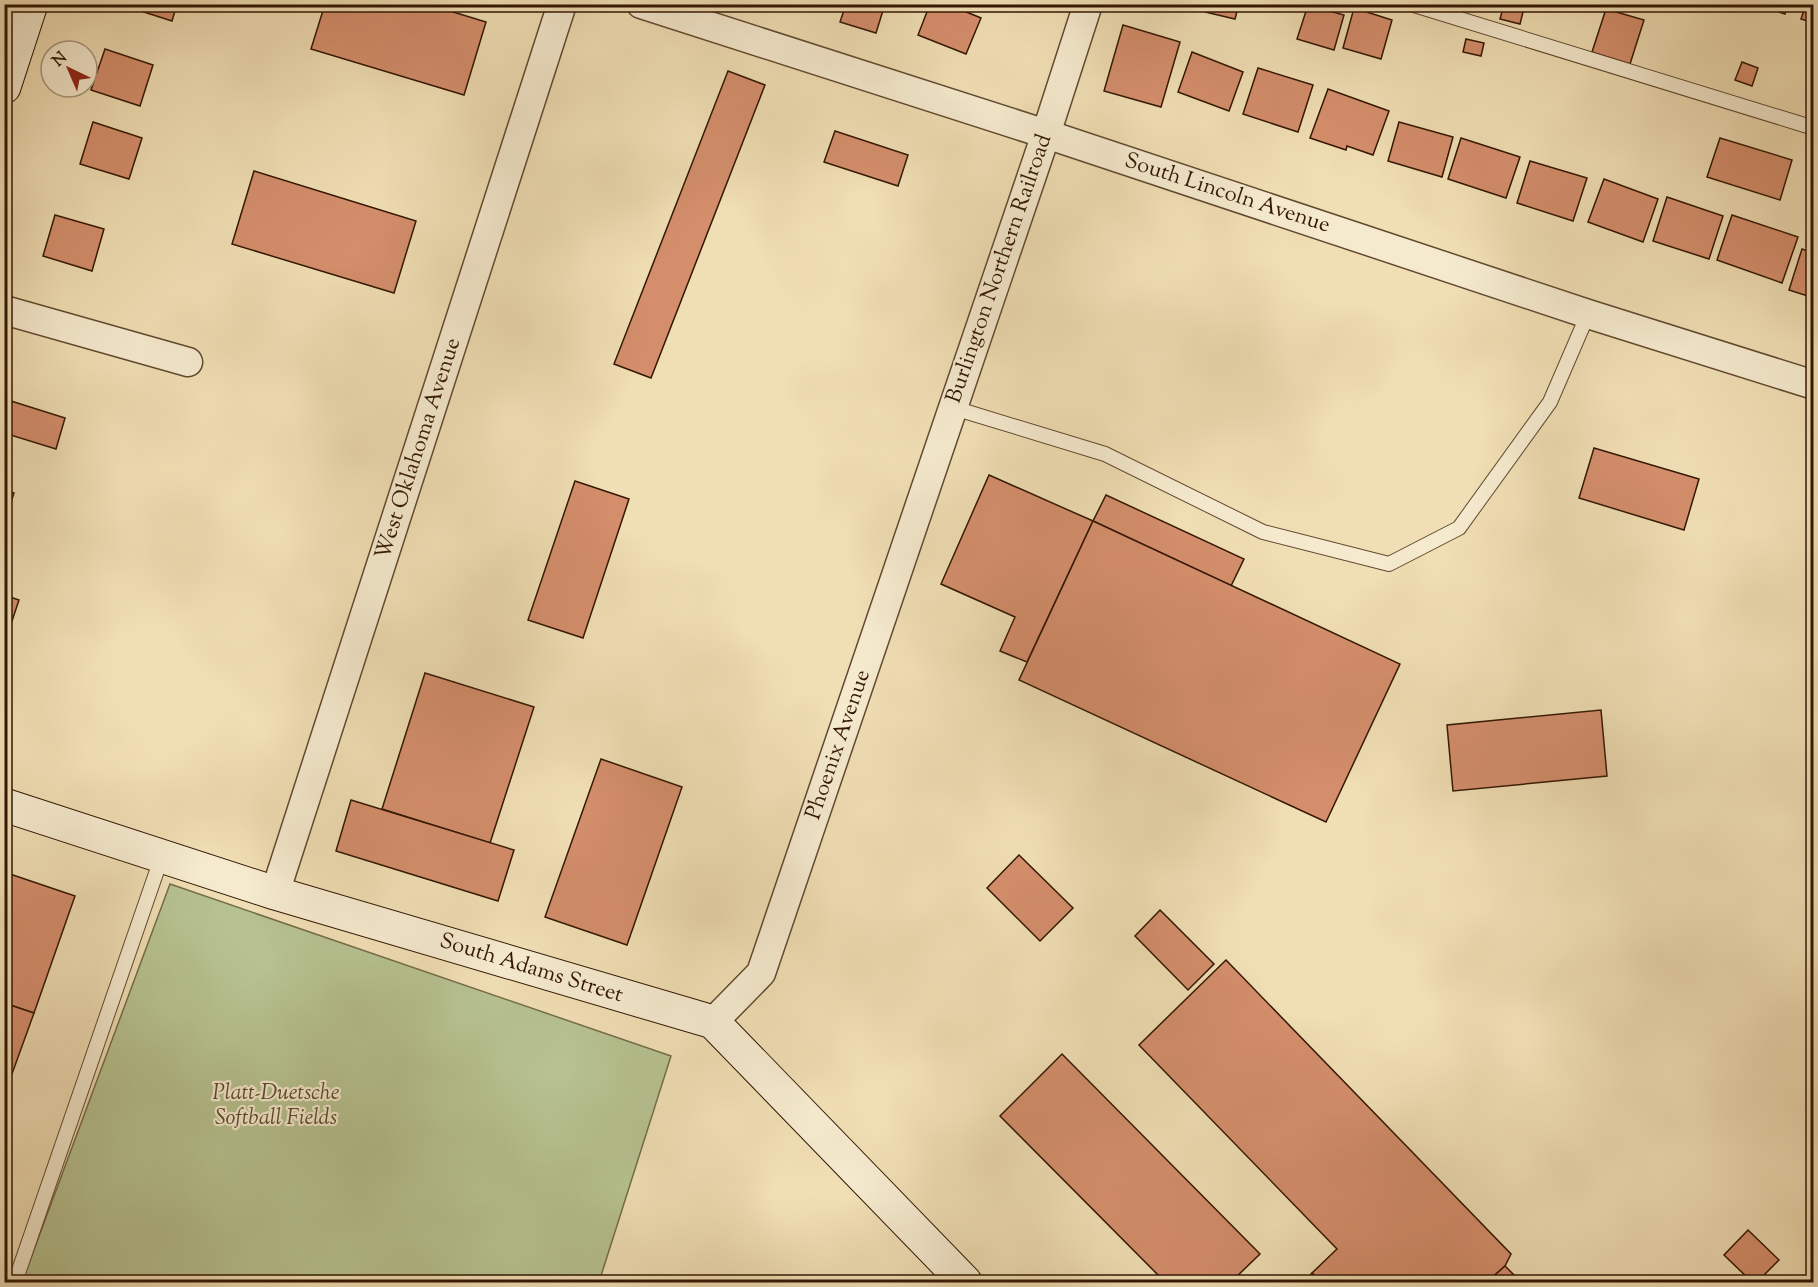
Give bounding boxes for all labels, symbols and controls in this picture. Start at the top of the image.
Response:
north arrow [39,39,99,99]
text: N [48,47,73,73]
street label: Burlington Northern Railroad [939,130,1061,408]
street label: South Lincoln Avenue [1120,146,1334,242]
street label: West Oklahoma Avenue [368,334,470,564]
street label: Phoenix Avenue [798,666,880,824]
street label: South Adams Street [435,926,627,1012]
park label: Platt-Duetsche Softball Fields [212,1078,340,1135]

